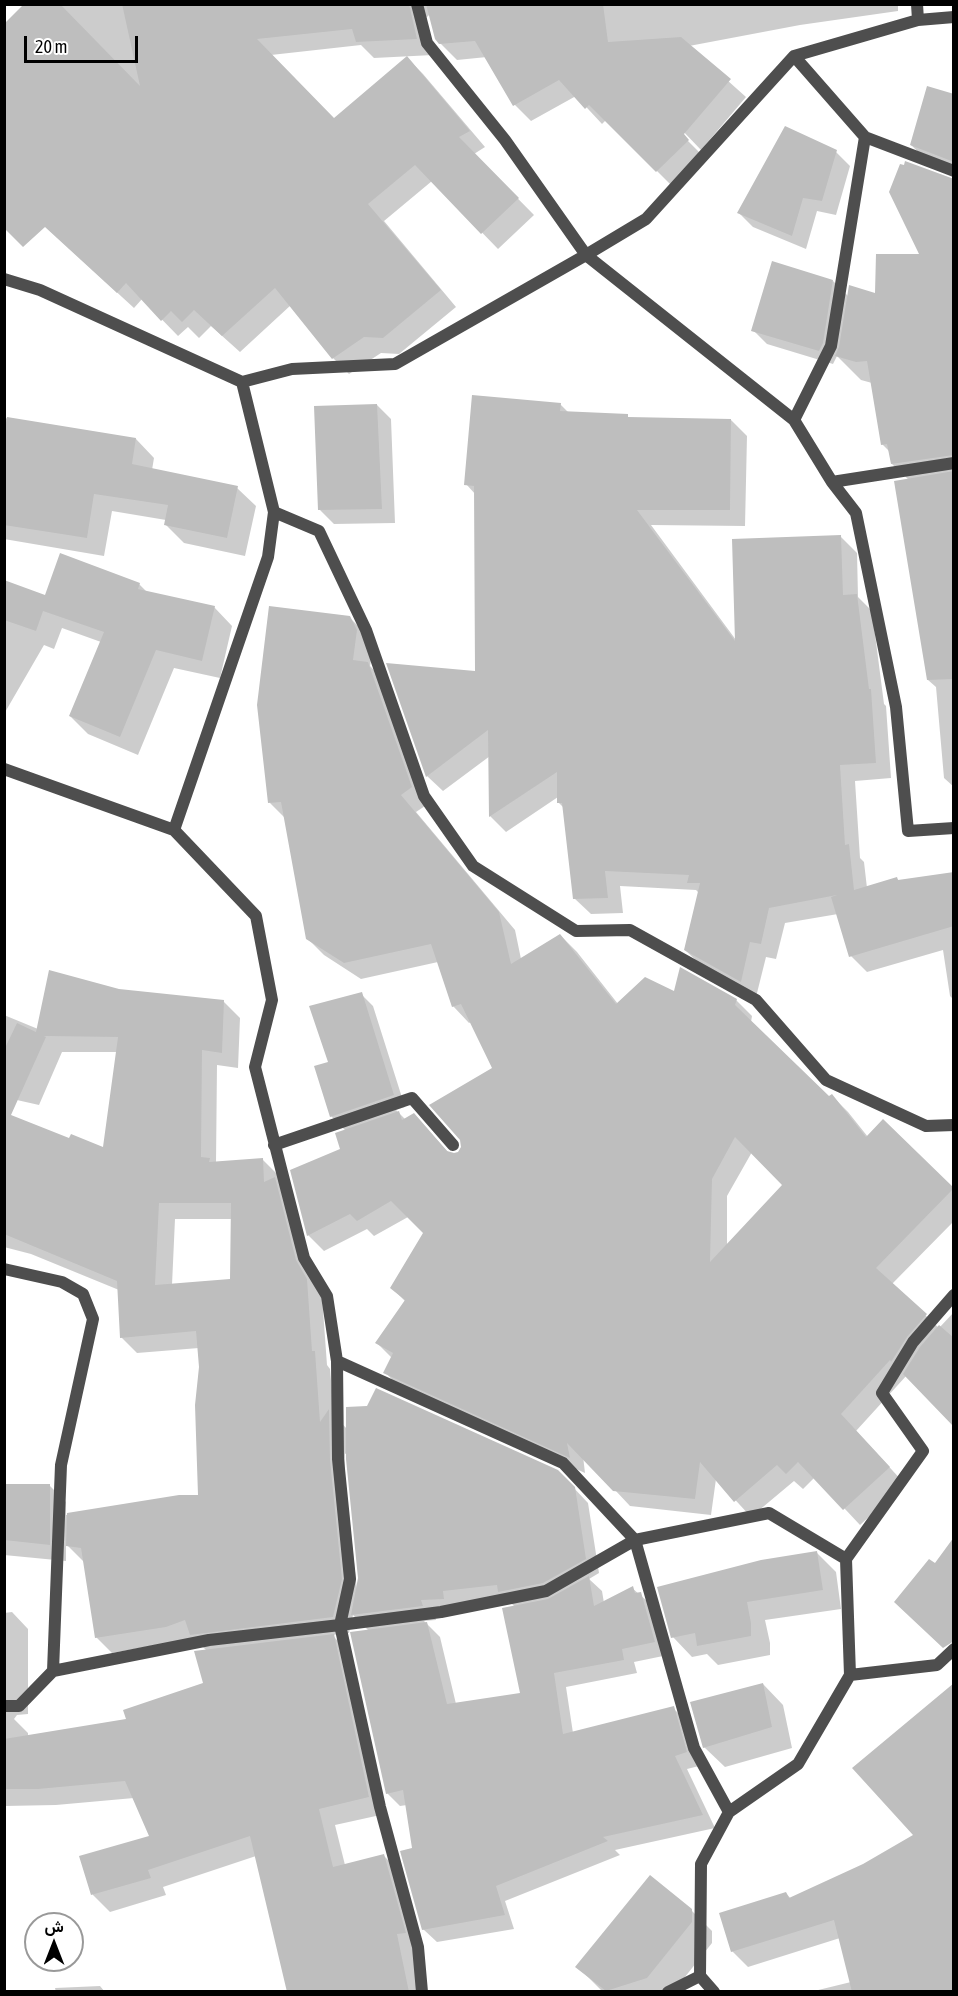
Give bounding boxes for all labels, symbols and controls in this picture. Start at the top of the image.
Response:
scale bar [27,24,141,62]
text: 20 m [35,36,67,57]
north arrow [24,1912,84,1972]
text: ش [44,1917,64,1935]

